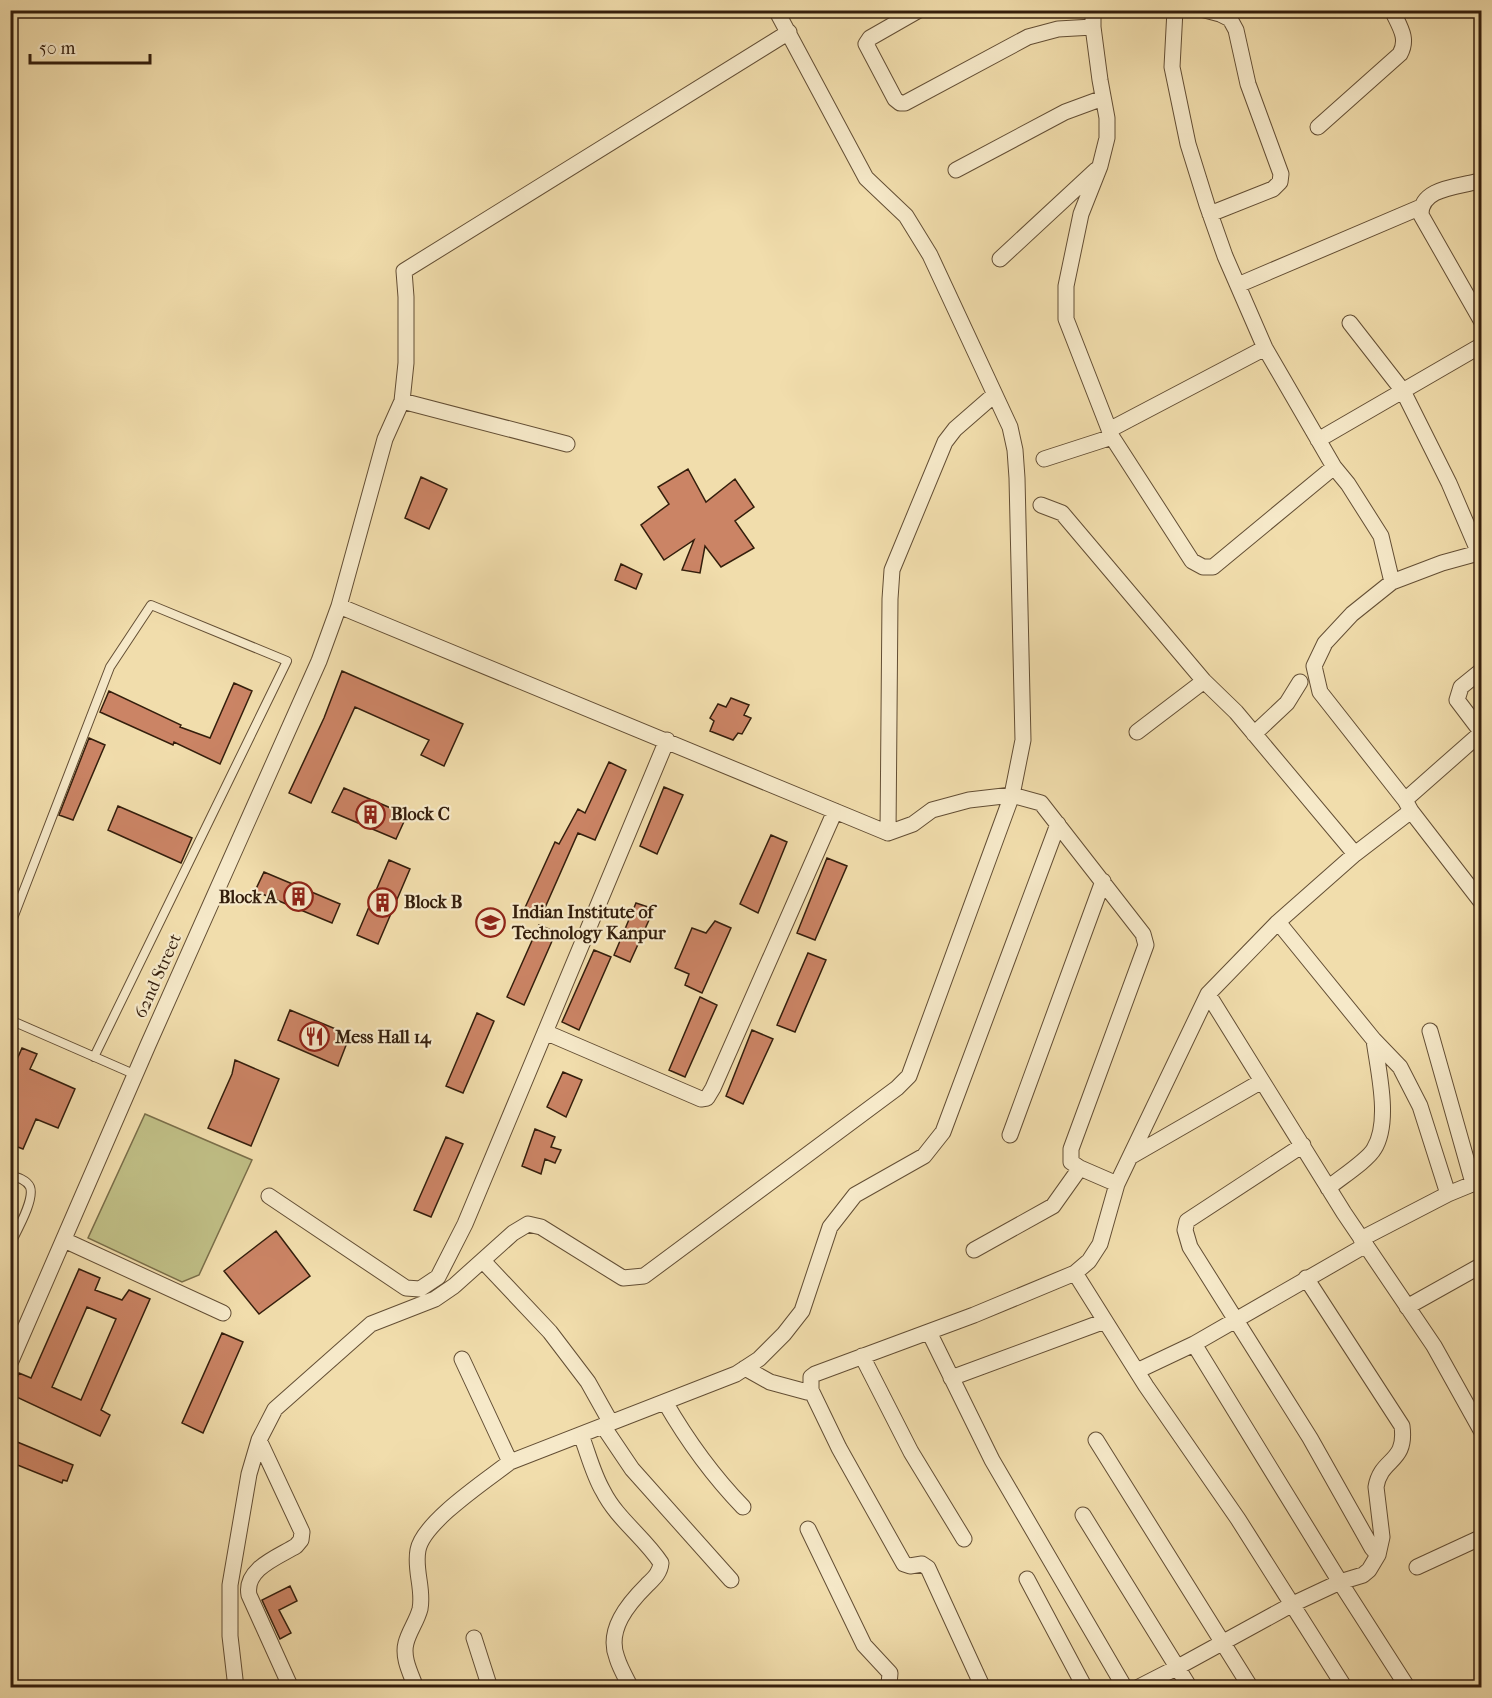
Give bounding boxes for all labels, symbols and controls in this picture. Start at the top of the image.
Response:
scale bar [30,27,150,65]
text: 50 m [39,38,76,59]
building icon: Block C [354,798,386,830]
place label: Block C [391,804,450,825]
building icon: Block A [282,881,314,913]
building icon: Block B [367,886,399,918]
place label: Block A [219,887,278,908]
place label: Block B [404,892,463,913]
place label: Indian Institute of Technology Kanpur [511,902,666,944]
school or university icon: Indian Institute of Technology Kanpur [475,906,507,938]
street label: 62nd Street [130,930,186,1022]
restaurant icon: Mess Hall 14 [298,1021,330,1053]
place label: Mess Hall 14 [334,1027,432,1048]

